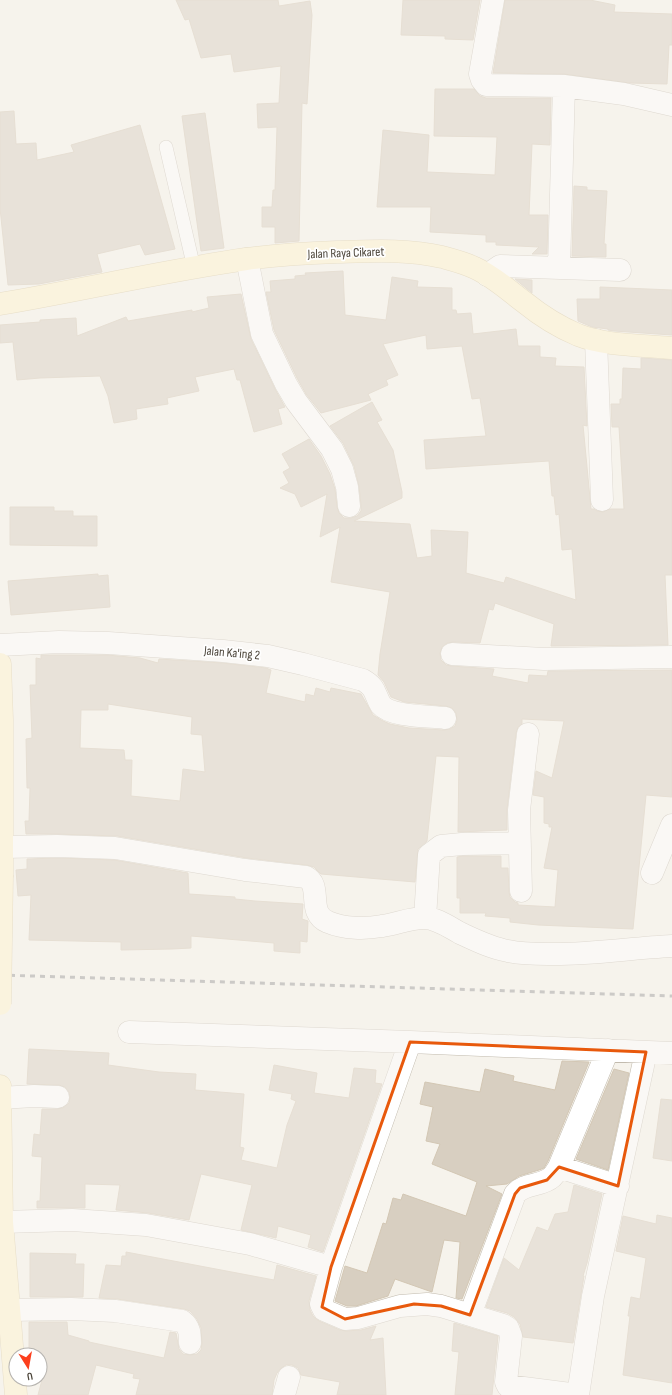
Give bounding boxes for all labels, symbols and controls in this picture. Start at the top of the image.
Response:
street label: Jalan Raya Cikaret [306,244,385,262]
street label: Jalan Ka'ing 2 [202,642,261,663]
north arrow [8,1347,48,1387]
text: U [25,1369,34,1383]

